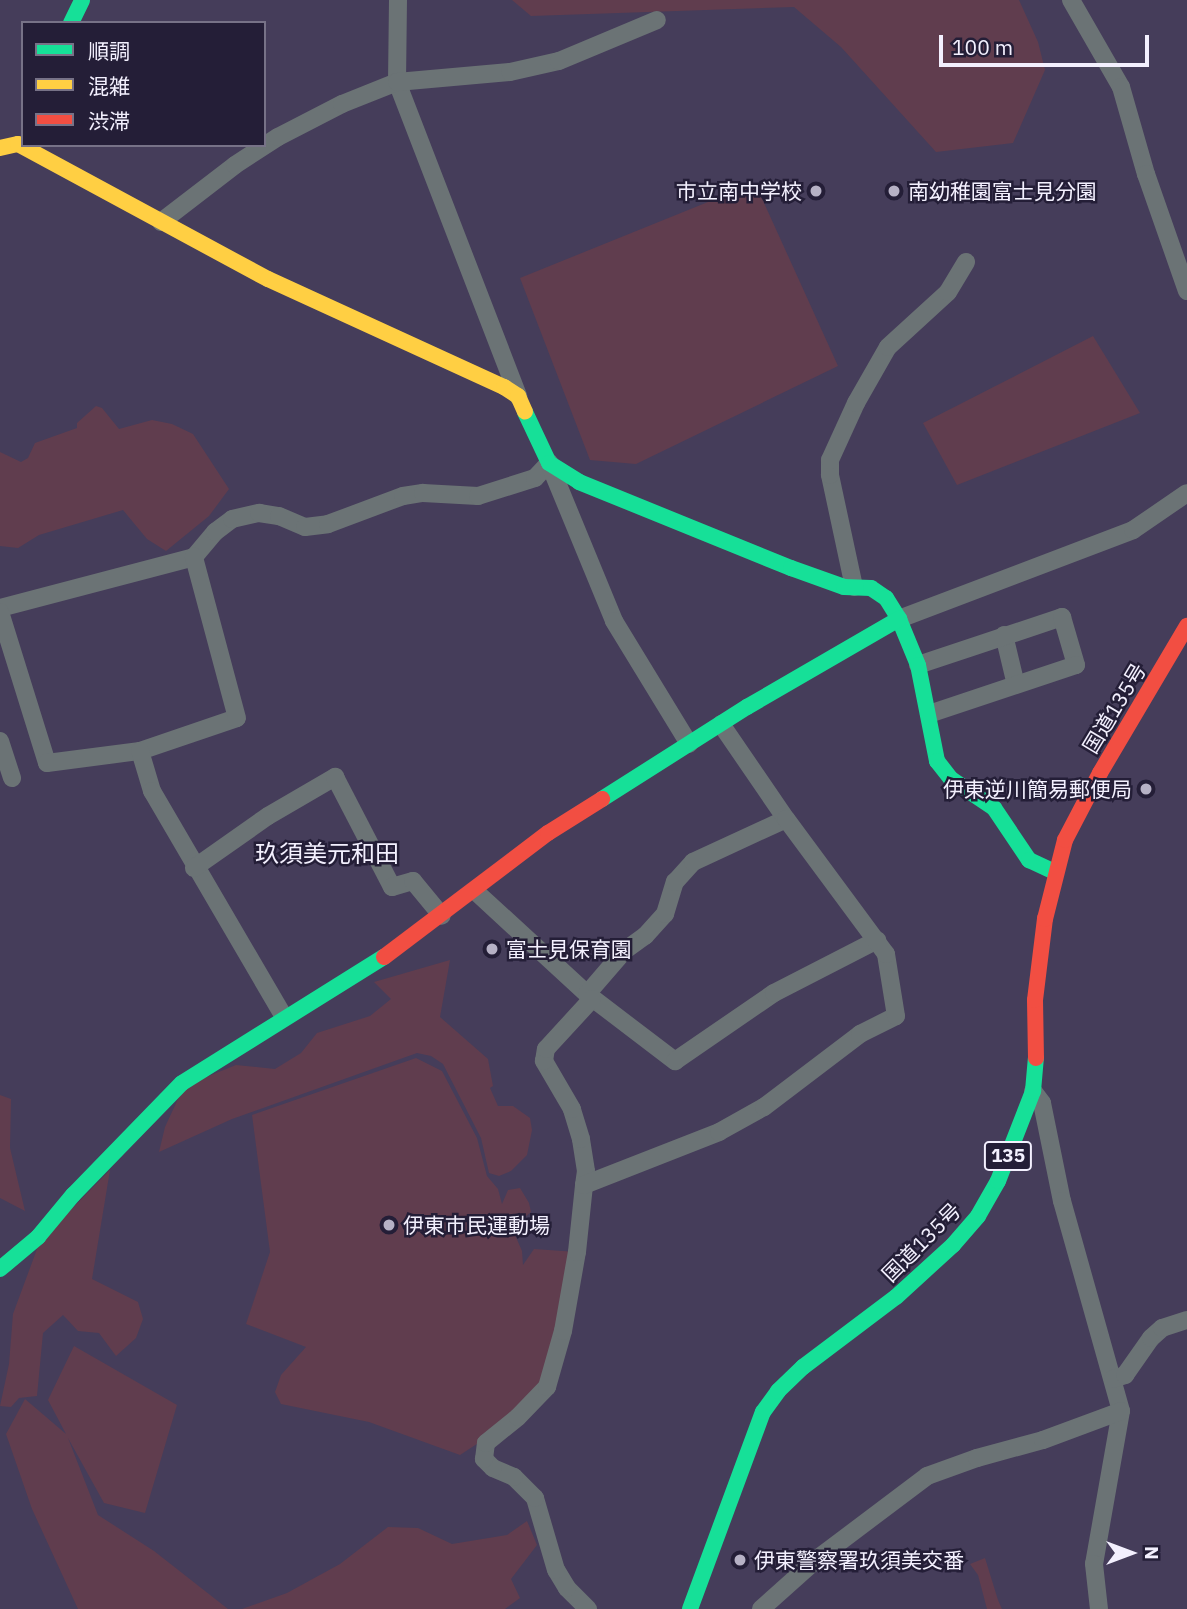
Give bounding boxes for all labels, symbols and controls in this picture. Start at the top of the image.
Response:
legend [21,21,266,147]
scale bar [942,21,1152,65]
text: 100 m [952,33,1013,61]
text: 順調 [88,37,130,65]
text: 混雑 [88,72,130,100]
text: 渋滞 [88,107,130,135]
place label: 市立南中学校 [676,178,802,204]
place label: 南幼稚園富士見分園 [908,178,1097,204]
marker: 市立南中学校 [808,183,824,199]
marker: 南幼稚園富士見分園 [886,183,902,199]
street label: 国道135号 [1077,658,1151,758]
place label: 伊東逆川簡易郵便局 [943,776,1132,802]
marker: 伊東逆川簡易郵便局 [1138,781,1154,797]
district label: 玖須美元和田 [255,840,399,868]
place label: 富士見保育園 [506,936,632,962]
marker: 富士見保育園 [484,941,500,957]
road number: 135 [984,1140,1032,1172]
street label: 国道135号 [876,1197,966,1287]
place label: 伊東市民運動場 [403,1212,550,1238]
marker: 伊東市民運動場 [381,1217,397,1233]
north arrow [1096,1518,1166,1588]
text: N [1140,1546,1164,1560]
place label: 伊東警察署玖須美交番 [754,1547,964,1573]
marker: 伊東警察署玖須美交番 [732,1552,748,1568]

